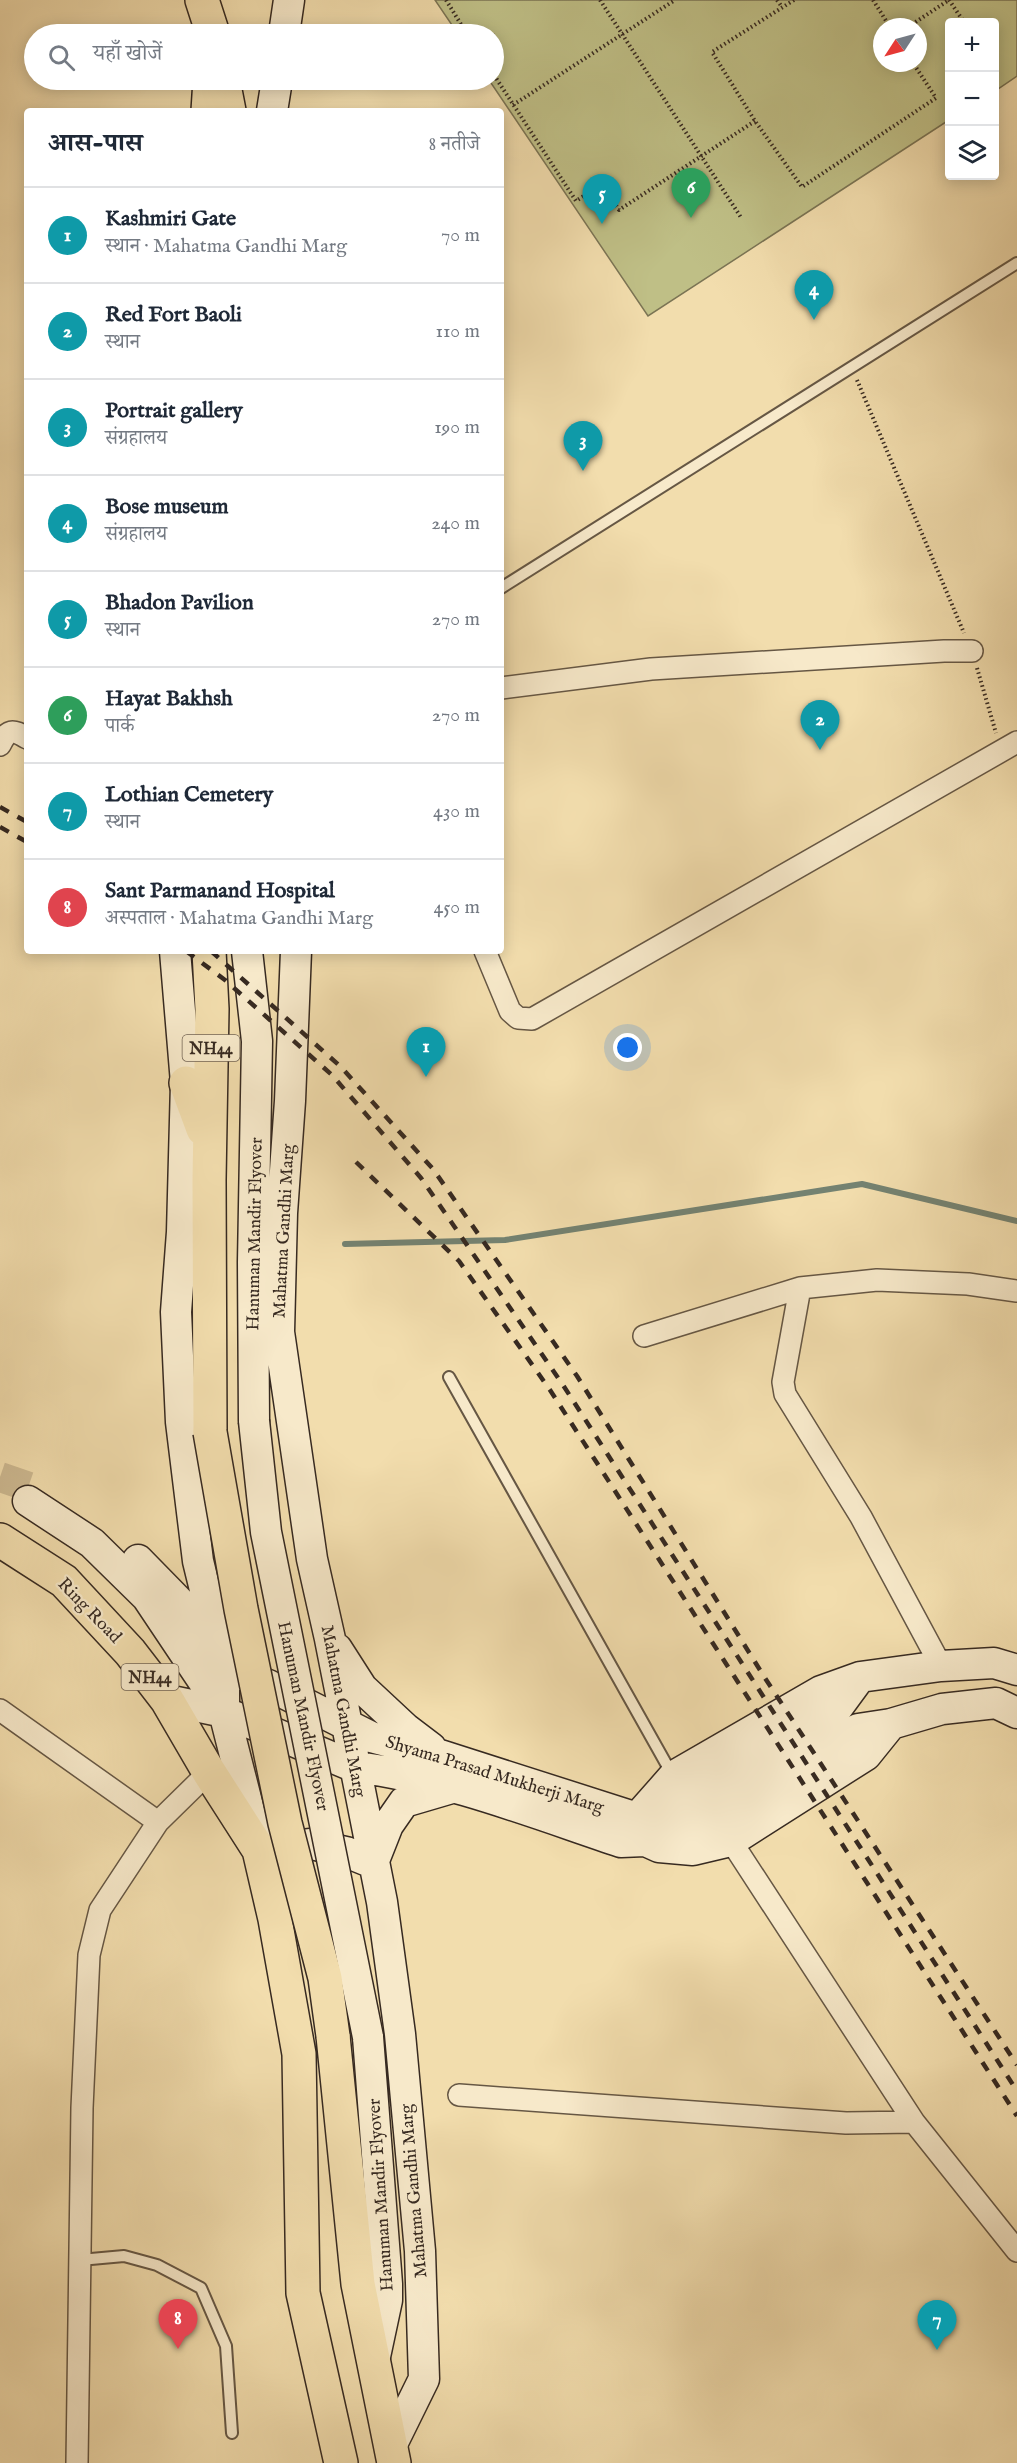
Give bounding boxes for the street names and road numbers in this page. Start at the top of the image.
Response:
road number: NH44 [182,1035,240,1061]
street label: Hanuman Mandir Flyover [242,1137,269,1331]
street label: Mahatma Gandhi Marg [268,1143,301,1319]
street label: Ring Road [52,1573,126,1649]
street label: Hanuman Mandir Flyover [271,1619,334,1814]
street label: Mahatma Gandhi Marg [315,1623,371,1799]
road number: NH44 [122,1664,178,1690]
street label: Shyama Prasad Mukherji Marg [383,1731,607,1820]
street label: Hanuman Mandir Flyover [363,2097,400,2292]
street label: Mahatma Gandhi Marg [395,2103,434,2279]

